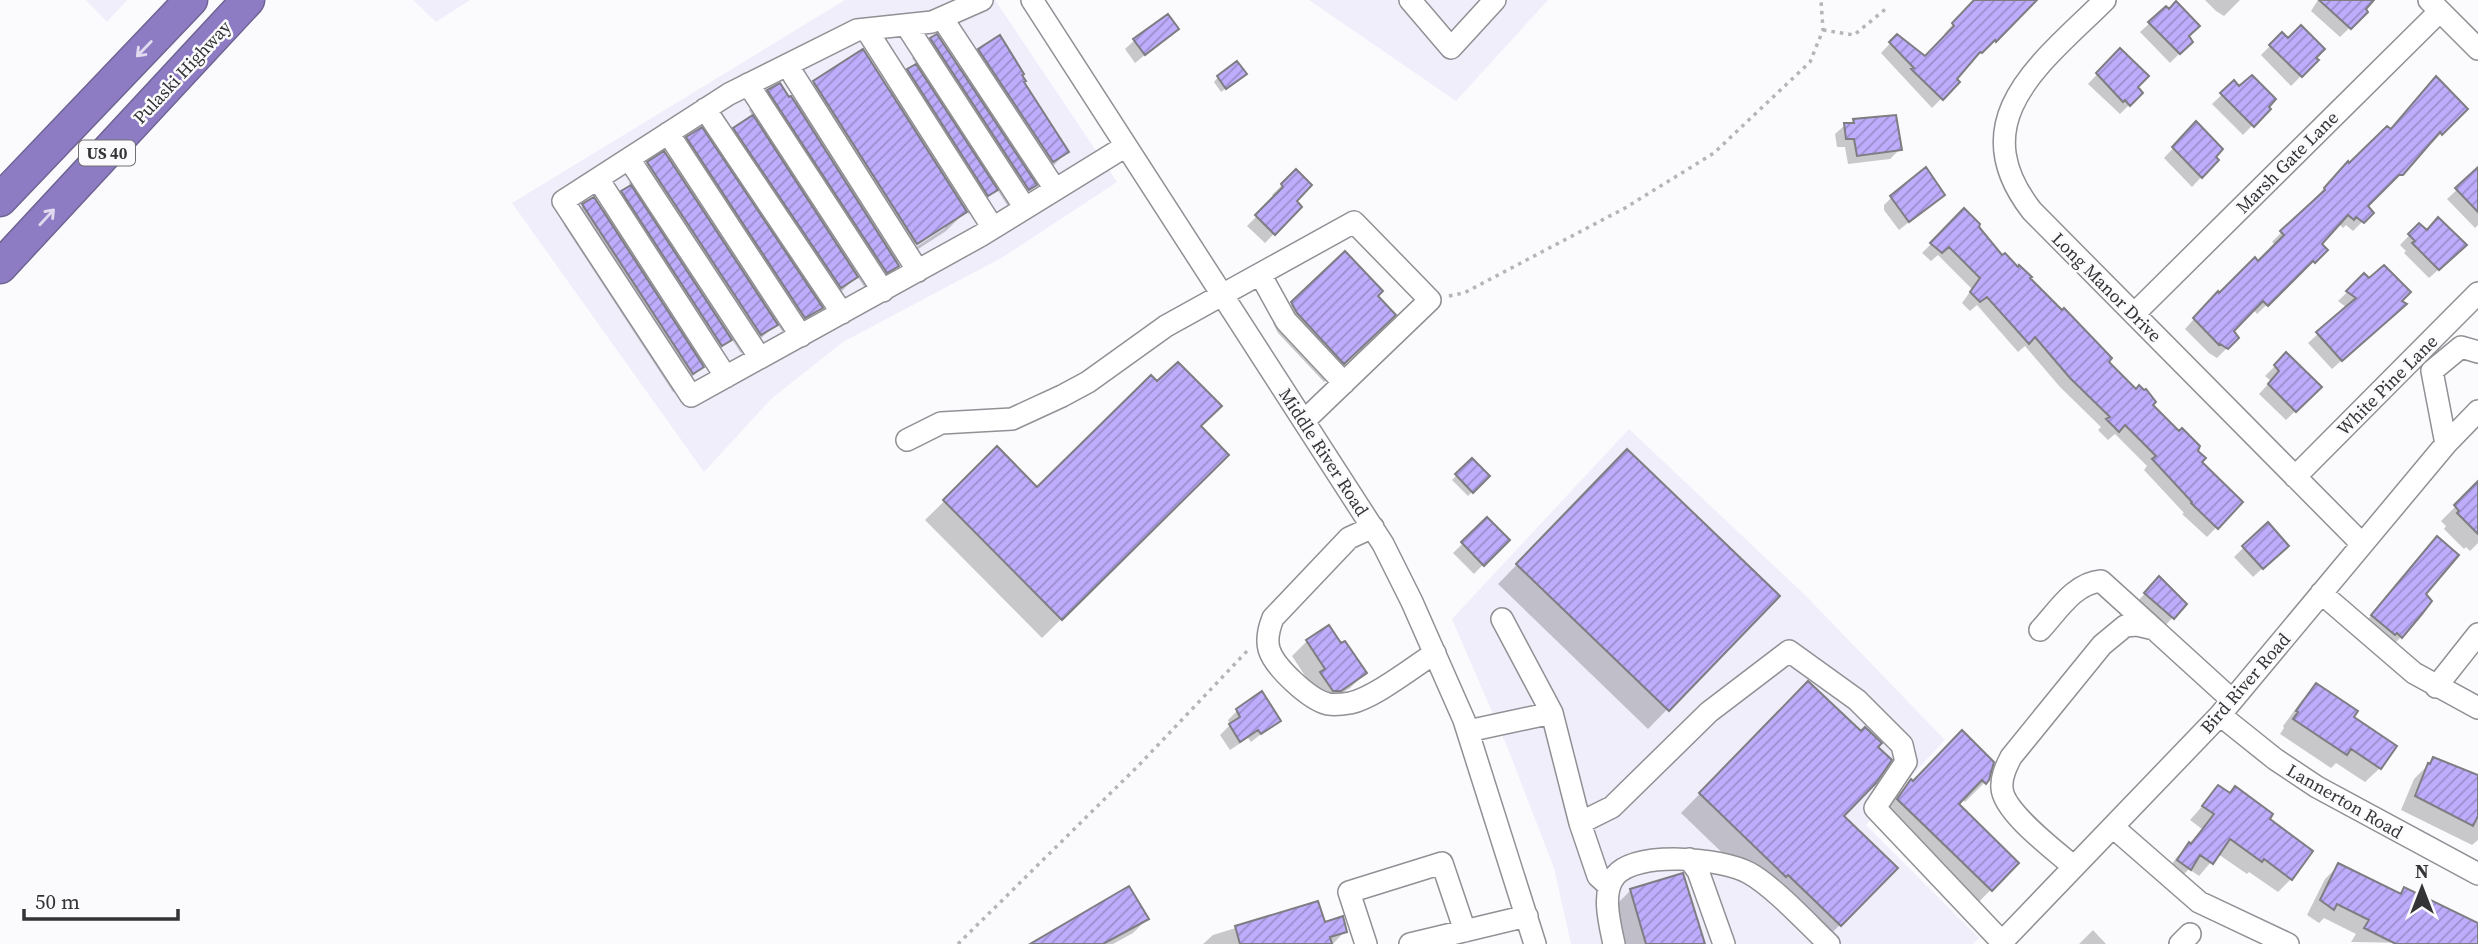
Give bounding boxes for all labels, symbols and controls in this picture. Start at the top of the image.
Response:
street label: Pulaski Highway [127,14,237,129]
one-way arrow [136,40,153,57]
street label: Marsh Gate Lane [2230,105,2344,219]
road number: US 40 [79,140,135,166]
one-way arrow [39,208,55,226]
street label: Long Manor Drive [2047,227,2167,347]
street label: White Pine Lane [2331,329,2443,441]
street label: Middle River Road [1273,383,1375,521]
street label: Bird River Road [2194,627,2296,739]
street label: Lannerton Road [2282,758,2408,844]
north arrow [2387,853,2457,923]
text: N [2415,858,2429,884]
scale bar [24,878,178,922]
text: 50 m [35,887,80,916]

